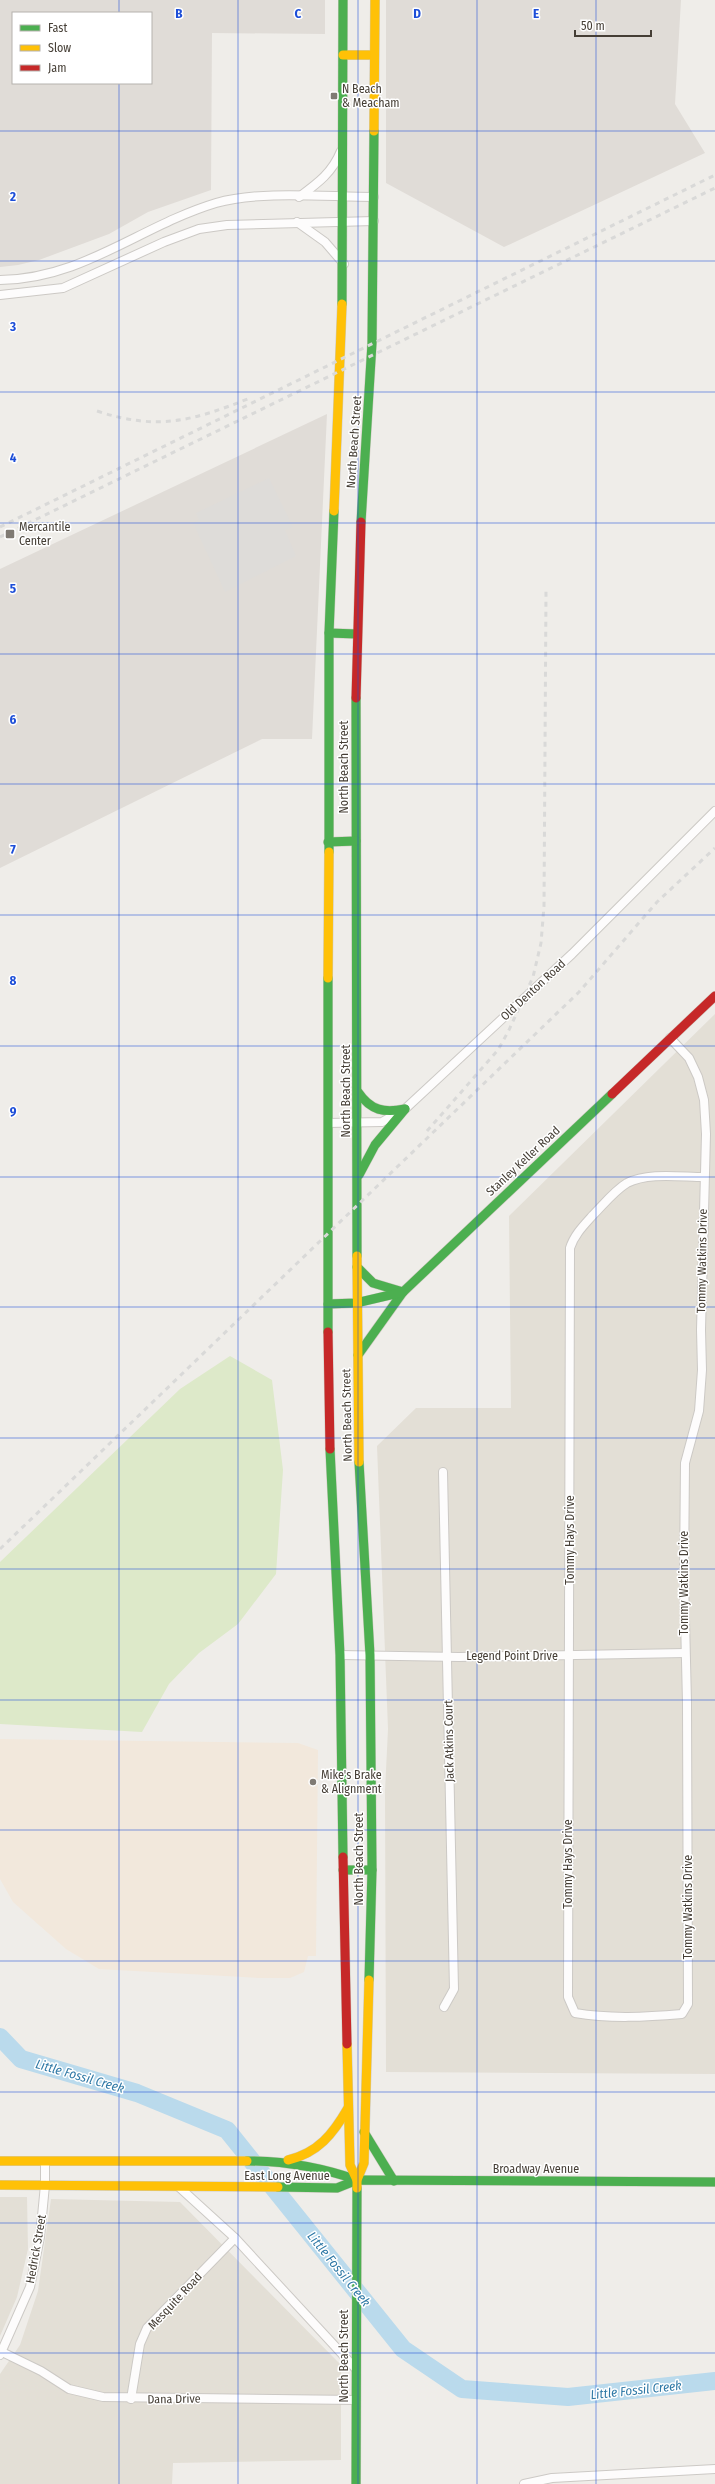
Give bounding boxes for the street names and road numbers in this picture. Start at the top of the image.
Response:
street label: North Beach Street [344,395,364,489]
street label: North Beach Street [337,720,351,813]
street label: Old Denton Road [498,957,568,1023]
street label: North Beach Street [339,1044,353,1137]
street label: Stanley Keller Road [483,1123,563,1199]
street label: Tommy Watkins Drive [694,1209,710,1313]
street label: North Beach Street [339,1368,355,1462]
street label: Tommy Hays Drive [563,1495,577,1585]
street label: Tommy Watkins Drive [677,1531,691,1635]
street label: Legend Point Drive [466,1649,558,1663]
street label: Jack Atkins Court [441,1700,457,1782]
street label: North Beach Street [352,1812,366,1905]
street label: Tommy Hays Drive [561,1819,575,1909]
street label: Tommy Watkins Drive [681,1855,695,1959]
street label: Broadway Avenue [493,2162,579,2176]
street label: East Long Avenue [244,2169,330,2183]
street label: Hedrick Street [23,2213,49,2285]
street label: Mesquite Road [145,2270,205,2332]
street label: North Beach Street [337,2309,351,2402]
street label: Dana Drive [147,2392,201,2406]

